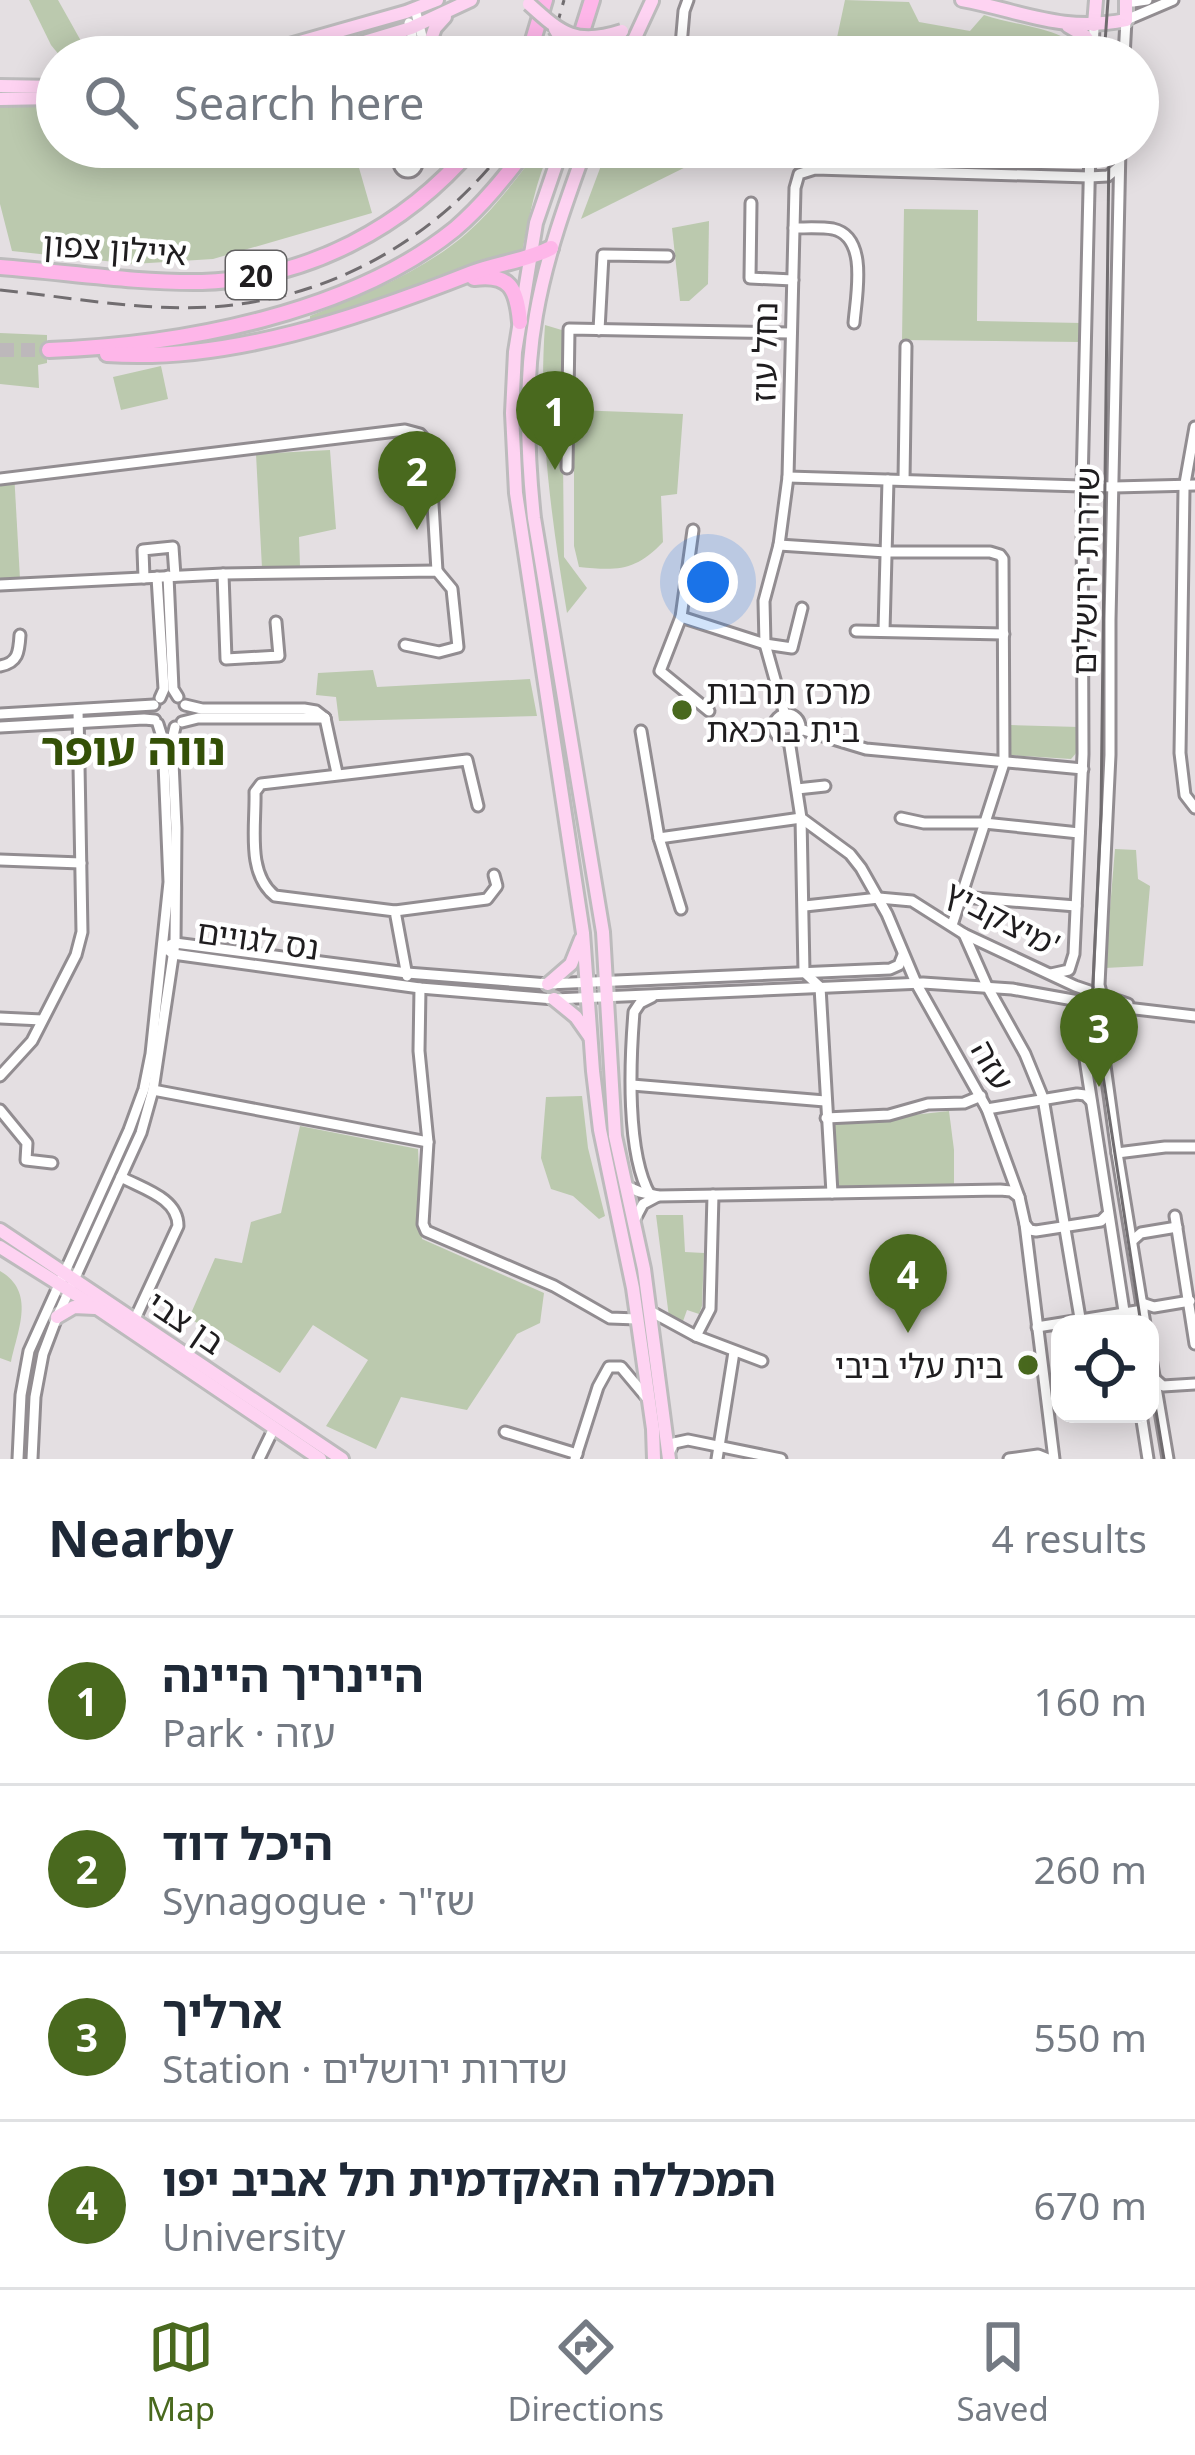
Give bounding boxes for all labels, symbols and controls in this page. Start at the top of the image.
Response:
search box [36,36,1159,168]
icon: search [78,69,144,135]
text: Search here [174,72,424,133]
street label: איילון צפון [41,221,189,275]
road number: 20 [226,251,286,299]
street label: נחל עוז [741,301,787,403]
pin: 1 [516,371,594,470]
pin: 2 [378,431,456,530]
street label: שדרות ירושלים [1061,467,1109,675]
your location [678,552,738,612]
place label: מרכז תרבות בית ברכאת [706,669,871,752]
marker: מרכז תרבות בית ברכאת [669,697,695,723]
district label: נווה עופר [40,717,226,778]
street label: מיצקביץ' [938,869,1068,967]
street label: נס לגויים [194,908,322,970]
pin: 3 [1060,988,1138,1087]
street label: עזה [961,1032,1025,1098]
pin: 4 [869,1234,947,1333]
street label: בן צבי [138,1280,234,1364]
map controls [1051,1315,1159,1423]
button: locate [1051,1315,1159,1423]
place label: בית עלי ביבי [835,1343,1004,1388]
marker: בית עלי ביבי [1015,1352,1041,1378]
text: Nearby [48,1502,234,1572]
text: 4 results [992,1511,1147,1564]
text: היינריך היינה [162,1644,424,1705]
text: 1 [76,1674,98,1727]
text: 160 m [1033,1674,1147,1727]
text: Park · עזה [162,1705,336,1758]
text: היכל דוד [162,1812,333,1873]
text: 2 [76,1842,98,1895]
text: 260 m [1033,1842,1147,1895]
text: Synagogue · שז"ר [162,1873,475,1926]
text: ארליך [162,1980,282,2041]
text: 3 [76,2010,98,2063]
text: 550 m [1033,2010,1147,2063]
text: Station · שדרות ירושלים [162,2041,568,2094]
text: המכללה האקדמית תל אביב יפו [162,2148,776,2209]
text: 4 [76,2178,98,2231]
text: 670 m [1033,2178,1147,2231]
text: University [162,2209,345,2262]
tab: Map [146,2314,215,2431]
tab: Directions [507,2314,664,2431]
tab: Saved [956,2314,1049,2431]

